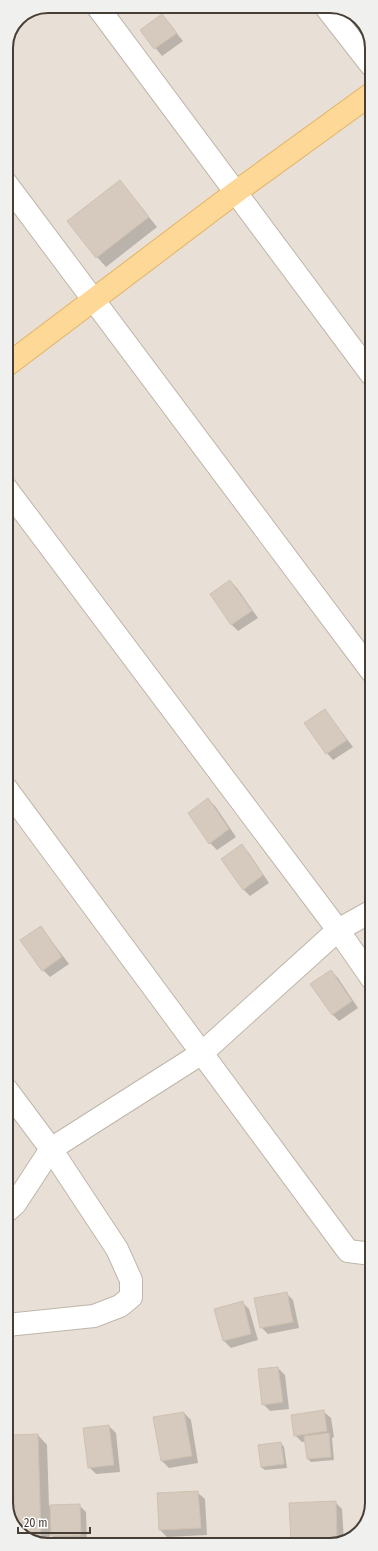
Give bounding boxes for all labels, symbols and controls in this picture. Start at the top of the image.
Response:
scale bar [18,1509,90,1535]
text: 20 m [24,1516,48,1530]

